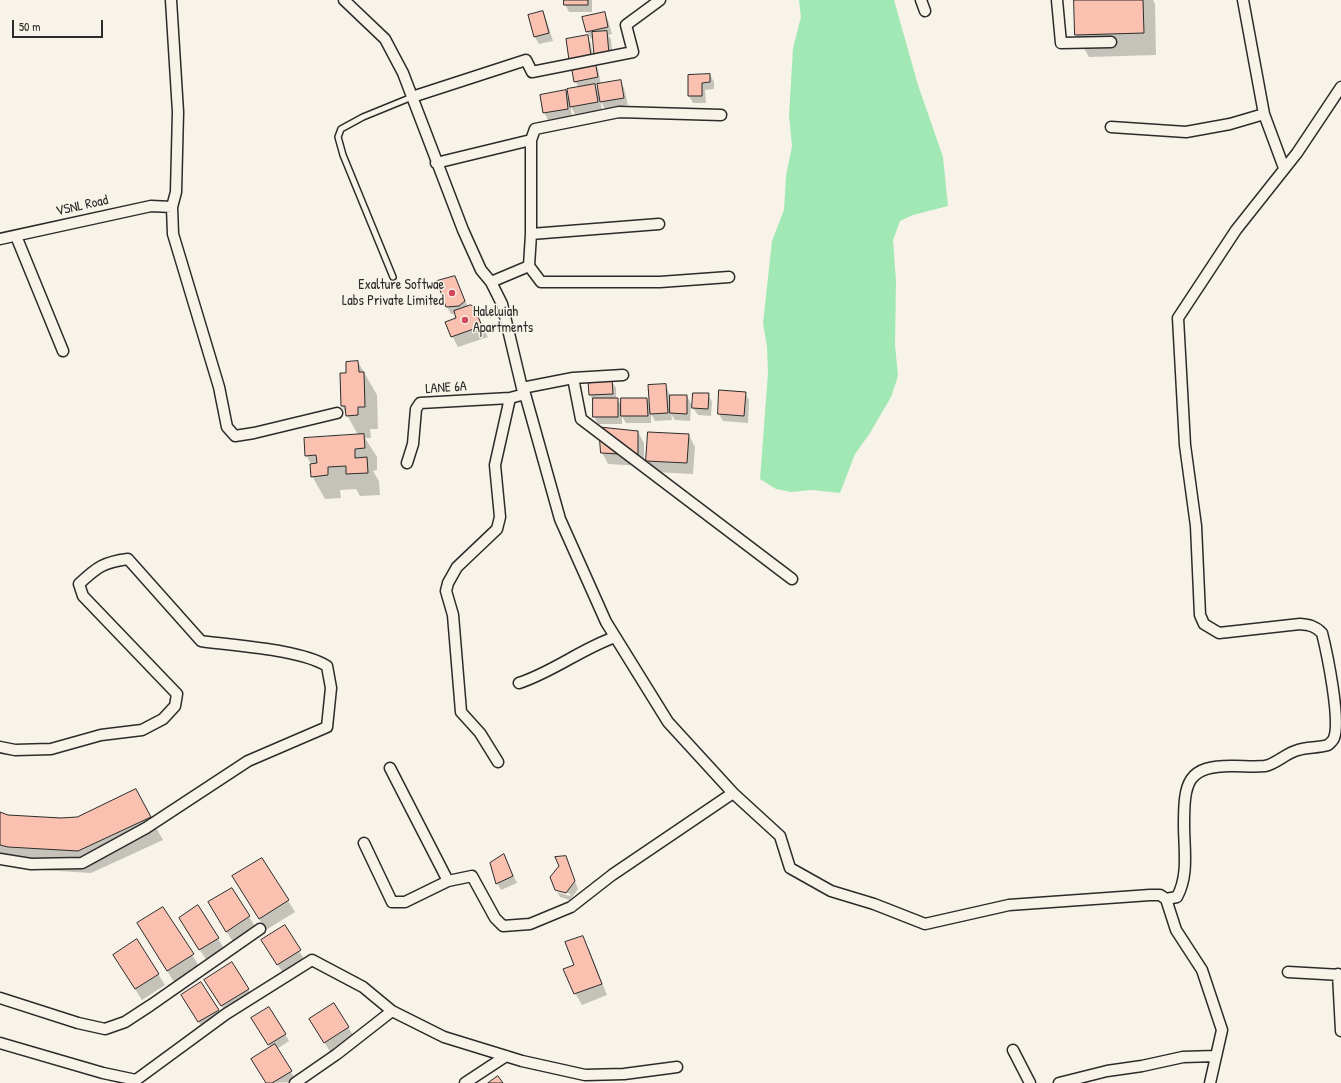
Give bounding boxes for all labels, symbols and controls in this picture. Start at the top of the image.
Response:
scale bar [14,12,105,38]
text: 50 m [19,18,40,35]
street label: VSNL Road [54,192,110,220]
place label: Exalture Softwae Labs Private Limited [342,277,444,310]
marker: Exalture Softwae Labs Private Limited [447,288,457,298]
place label: Haleluiah Apartments [473,304,533,336]
marker: Haleluiah Apartments [460,315,470,325]
street label: LANE 6A [425,378,467,398]

